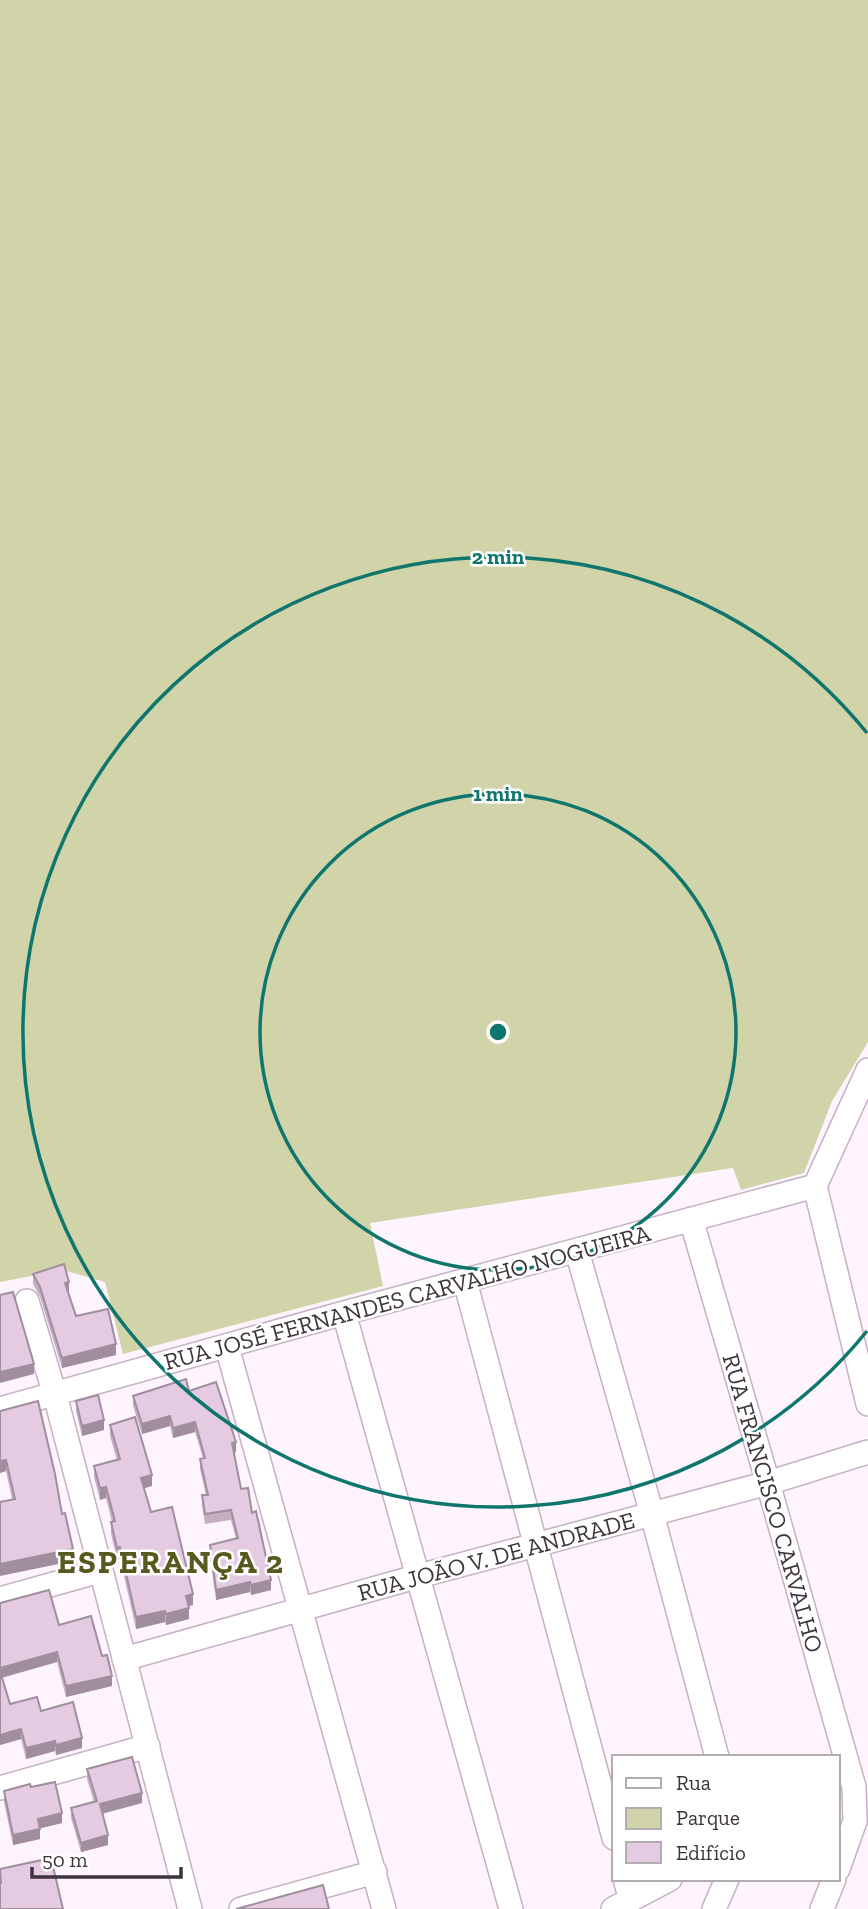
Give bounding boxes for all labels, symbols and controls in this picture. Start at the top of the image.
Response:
text: 2 min [472,544,525,569]
text: 1 min [473,781,523,806]
centre of rings [486,1020,510,1044]
street label: RUA JOSÉ FERNANDES CARVALHO NOGUEIRA [161,1218,654,1376]
street label: RUA FRANCISCO CARVALHO [716,1350,830,1656]
street label: RUA JOÃO V. DE ANDRADE [354,1505,638,1607]
district label: ESPERANÇA 2 [57,1543,285,1581]
legend [612,1755,840,1881]
text: Rua [676,1770,711,1795]
text: Parque [676,1805,740,1830]
scale bar [32,1836,180,1880]
text: Edifício [676,1840,746,1865]
text: 50 m [42,1847,88,1872]

